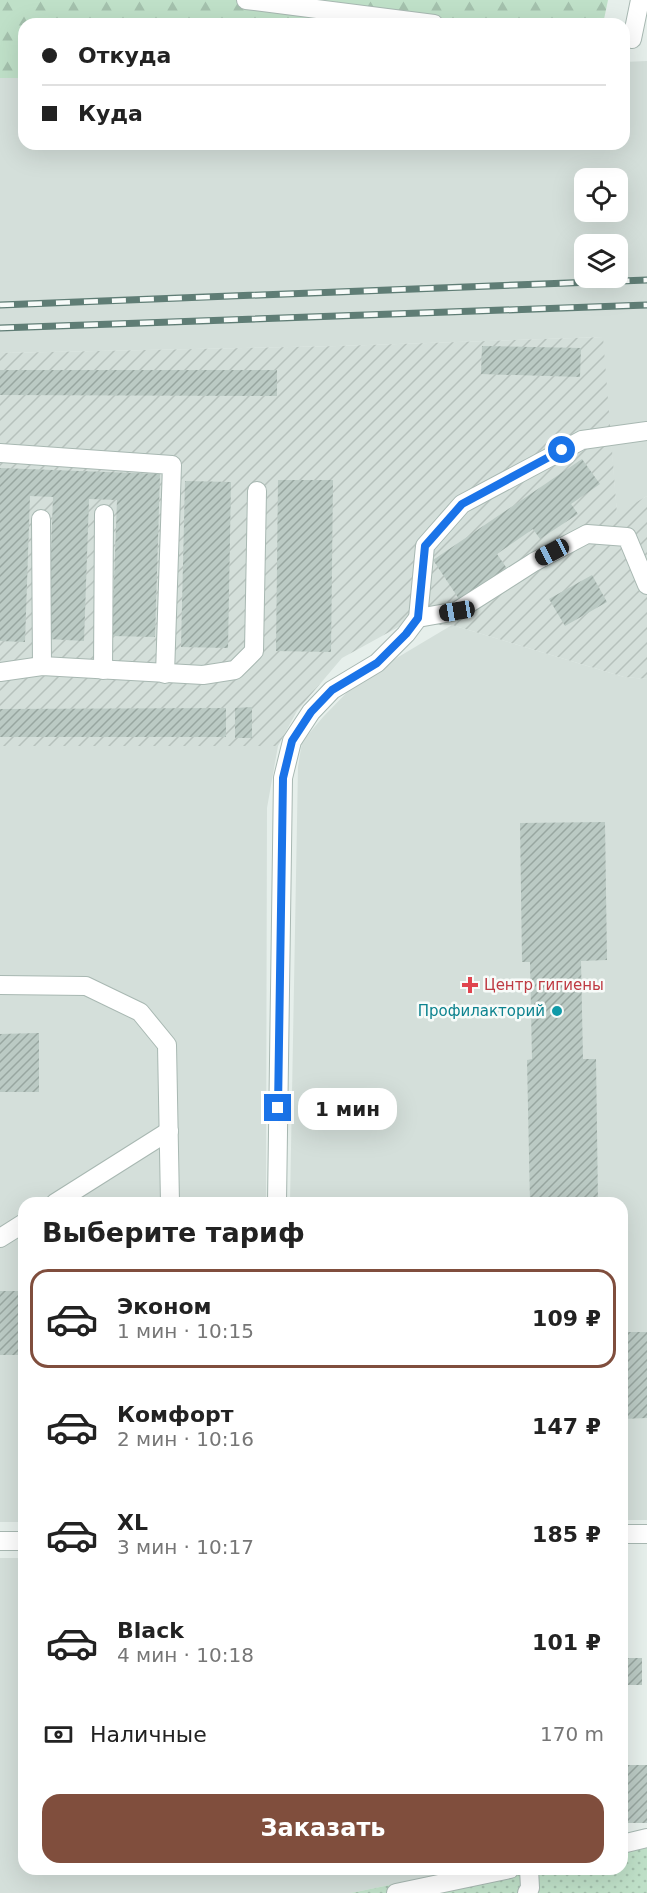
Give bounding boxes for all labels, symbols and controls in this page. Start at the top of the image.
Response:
text: Откуда [78,43,171,68]
text: Куда [78,101,143,126]
map controls [574,168,628,288]
button: locate [574,168,628,222]
button: layers [574,234,628,288]
route start [548,436,575,463]
car [532,536,572,568]
car [438,599,476,623]
marker: Центр гигиены [461,976,479,994]
place label: Центр гигиены [484,976,604,994]
place label: Профилакторий [418,1002,545,1020]
marker: Профилакторий [550,1004,564,1018]
callout: 1 мин [299,1087,398,1129]
route end [264,1094,291,1121]
text: 1 мин [315,1097,380,1121]
text: Выберите тариф [42,1217,305,1248]
icon: car [45,1292,99,1346]
text: Эконом [117,1294,212,1319]
text: 109 ₽ [532,1306,601,1331]
text: 1 мин · 10:15 [117,1319,254,1343]
icon: car [45,1400,99,1454]
text: Комфорт [117,1402,234,1427]
text: 147 ₽ [532,1414,601,1439]
text: 2 мин · 10:16 [117,1427,254,1451]
icon: car [45,1508,99,1562]
text: XL [117,1510,148,1535]
text: 185 ₽ [532,1522,601,1547]
text: 3 мин · 10:17 [117,1535,254,1559]
icon: car [45,1616,99,1670]
text: Black [117,1618,184,1643]
text: 101 ₽ [532,1630,601,1655]
text: 4 мин · 10:18 [117,1643,254,1667]
icon: cash [42,1718,75,1751]
text: Наличные [90,1722,207,1747]
text: 170 m [540,1722,604,1746]
button: Заказать [42,1794,604,1863]

